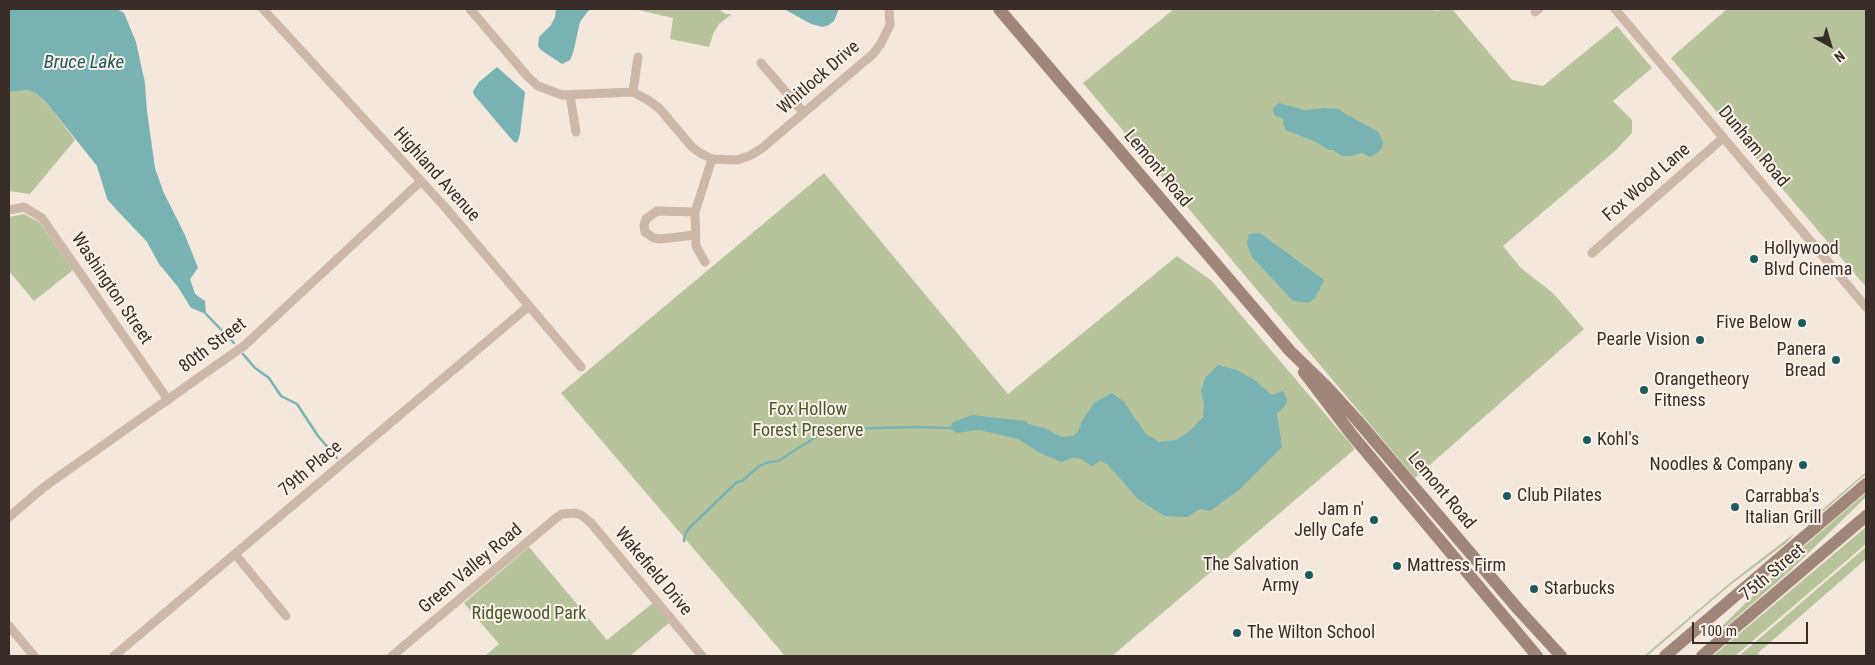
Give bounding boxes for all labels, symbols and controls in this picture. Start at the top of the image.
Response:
north arrow [1805,20,1855,70]
street label: Whitlock Drive [774,37,864,119]
text: N [1831,48,1848,66]
water label: Bruce Lake [44,52,124,74]
street label: Dunham Road [1713,102,1793,192]
street label: Highland Avenue [388,123,484,227]
street label: Lemont Road [1119,126,1195,212]
street label: Fox Wood Lane [1599,139,1695,227]
street label: Washington Street [66,229,156,349]
place label: Hollywood Blvd Cinema [1764,238,1852,280]
marker: Hollywood Blvd Cinema [1748,253,1760,265]
place label: Five Below [1716,312,1792,334]
street label: 80th Street [175,314,251,378]
marker: Five Below [1796,317,1808,329]
place label: Pearle Vision [1597,329,1690,351]
marker: Pearle Vision [1694,334,1706,346]
place label: Panera Bread [1777,339,1826,382]
marker: Panera Bread [1830,354,1842,366]
place label: Orangetheory Fitness [1654,369,1749,412]
marker: Orangetheory Fitness [1638,384,1650,396]
park label: Fox Hollow Forest Preserve [753,399,863,442]
place label: Kohl's [1597,429,1639,451]
marker: Kohl's [1581,434,1593,446]
street label: 79th Place [275,436,347,502]
street label: Lemont Road [1403,448,1479,534]
place label: Noodles & Company [1650,454,1793,476]
marker: Noodles & Company [1797,459,1809,471]
place label: Club Pilates [1517,485,1602,507]
place label: Carrabba's Italian Grill [1745,486,1822,528]
marker: Club Pilates [1501,490,1513,502]
place label: Jam n' Jelly Cafe [1294,499,1364,542]
marker: Carrabba's Italian Grill [1729,501,1741,513]
marker: Jam n' Jelly Cafe [1368,514,1380,526]
street label: Green Valley Road [415,519,527,619]
street label: Wakefield Drive [610,523,696,621]
street label: 75th Street [1736,540,1810,606]
place label: The Salvation Army [1203,554,1299,596]
place label: Mattress Firm [1407,555,1506,577]
marker: Mattress Firm [1391,560,1403,572]
marker: The Salvation Army [1303,569,1315,581]
place label: Starbucks [1544,578,1615,600]
marker: Starbucks [1528,583,1540,595]
park label: Ridgewood Park [472,603,586,625]
scale bar [1695,612,1811,644]
place label: The Wilton School [1247,622,1375,644]
text: 100 m [1700,622,1737,640]
marker: The Wilton School [1231,627,1243,639]

